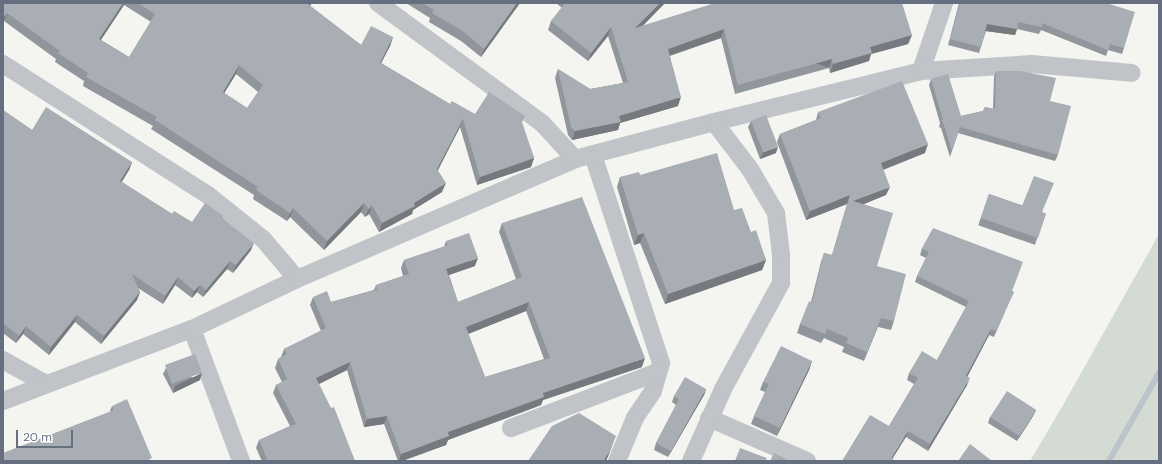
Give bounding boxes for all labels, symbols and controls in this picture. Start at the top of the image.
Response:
scale bar [18,422,75,448]
text: 20 m [23,429,52,445]

